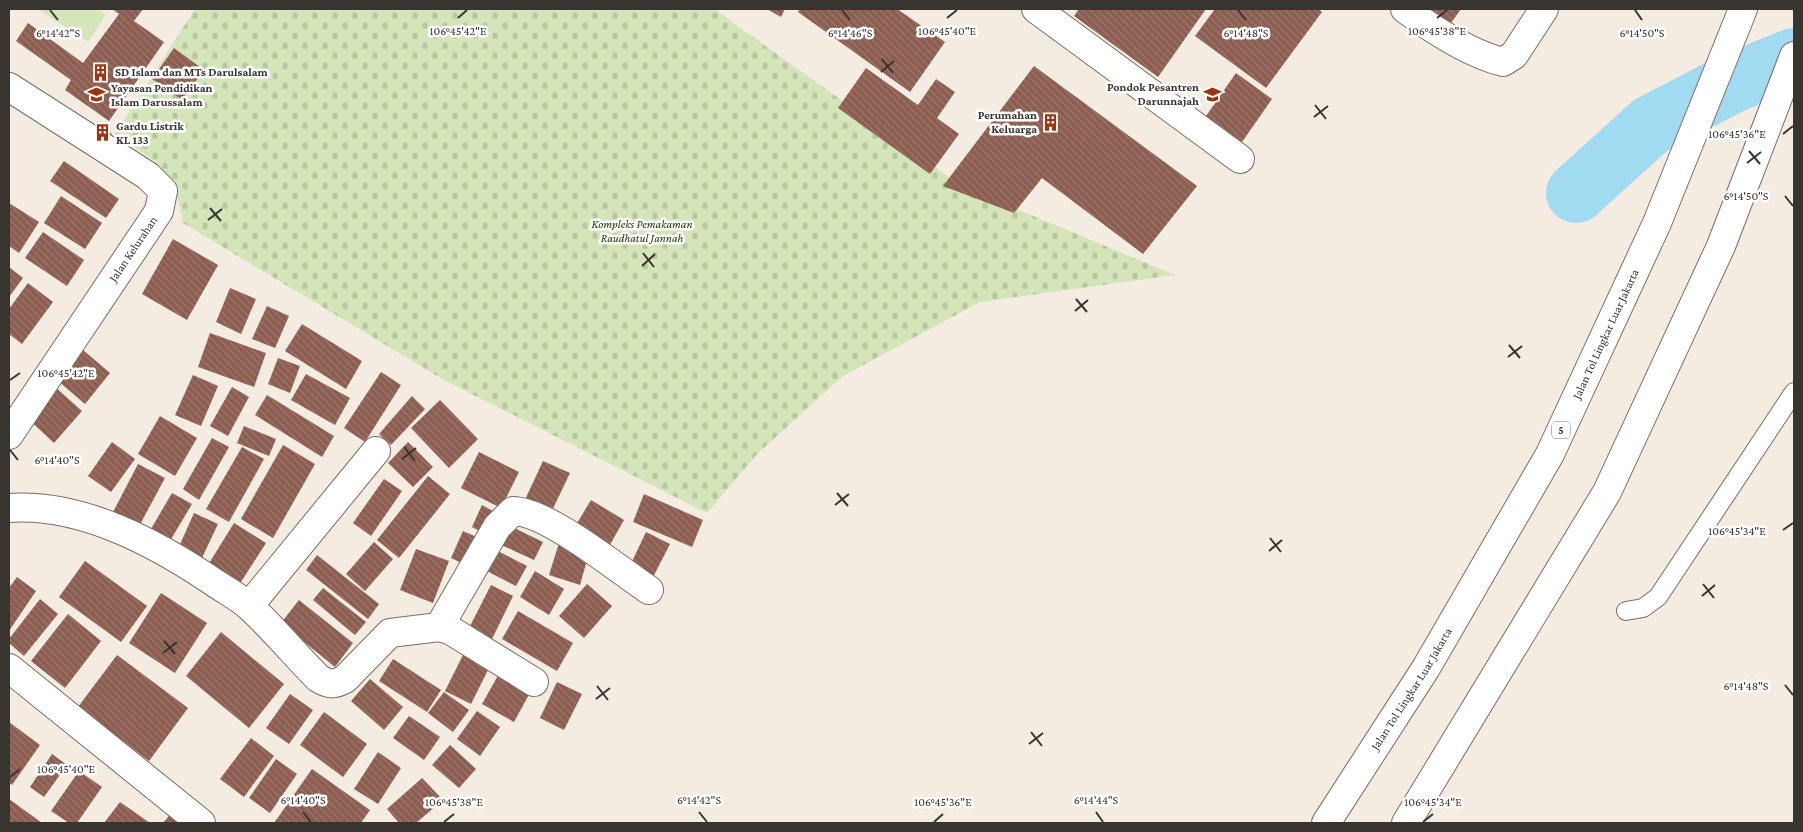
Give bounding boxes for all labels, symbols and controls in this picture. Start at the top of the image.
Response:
text: 106°45'42"E [429,24,487,38]
text: 106°45'40"E [918,24,977,38]
text: 106°45'38"E [1408,24,1466,38]
text: 6°14'42"S [36,26,80,40]
text: 6°14'46"S [828,26,873,40]
text: 6°14'48"S [1224,26,1269,40]
text: 6°14'50"S [1620,26,1665,40]
building icon: SD Islam dan MTs Darulsalam [91,62,111,82]
place label: SD Islam dan MTs Darulsalam [115,65,269,79]
place label: Pondok Pesantren Darunnajah [1107,80,1199,108]
place label: Yayasan Pendidikan Islam Darussalam [111,81,213,109]
school or university icon: Pondok Pesantren Darunnajah [1203,84,1223,104]
school or university icon: Yayasan Pendidikan Islam Darussalam [87,85,107,105]
place label: Perumahan Keluarga [978,108,1037,136]
building icon: Perumahan Keluarga [1041,112,1061,132]
place label: Gardu Listrik KL 133 [116,119,184,147]
building icon: Gardu Listrik KL 133 [92,123,112,143]
text: 106°45'36"E [1708,127,1766,141]
text: 6°14'50"S [1724,189,1769,203]
street label: Jalan Kelurahan [105,213,160,285]
park label: Kompleks Pemakaman Raudhatul Jannah [591,217,693,245]
street label: Jalan Tol Lingkar Luar Jakarta [1569,266,1642,402]
text: 106°45'42"E [37,366,95,380]
road number: 5 [1552,422,1570,438]
text: 6°14'40"S [34,453,80,467]
text: 106°45'34"E [1708,524,1766,538]
street label: Jalan Tol Lingkar Luar Jakarta [1367,625,1455,754]
text: 6°14'48"S [1724,679,1769,693]
text: 106°45'40"E [37,762,96,776]
text: 6°14'40"S [280,793,326,807]
text: 6°14'42"S [677,793,721,807]
text: 6°14'44"S [1074,793,1119,807]
text: 106°45'38"E [425,795,483,809]
text: 106°45'36"E [914,795,972,809]
text: 106°45'34"E [1404,795,1462,809]

